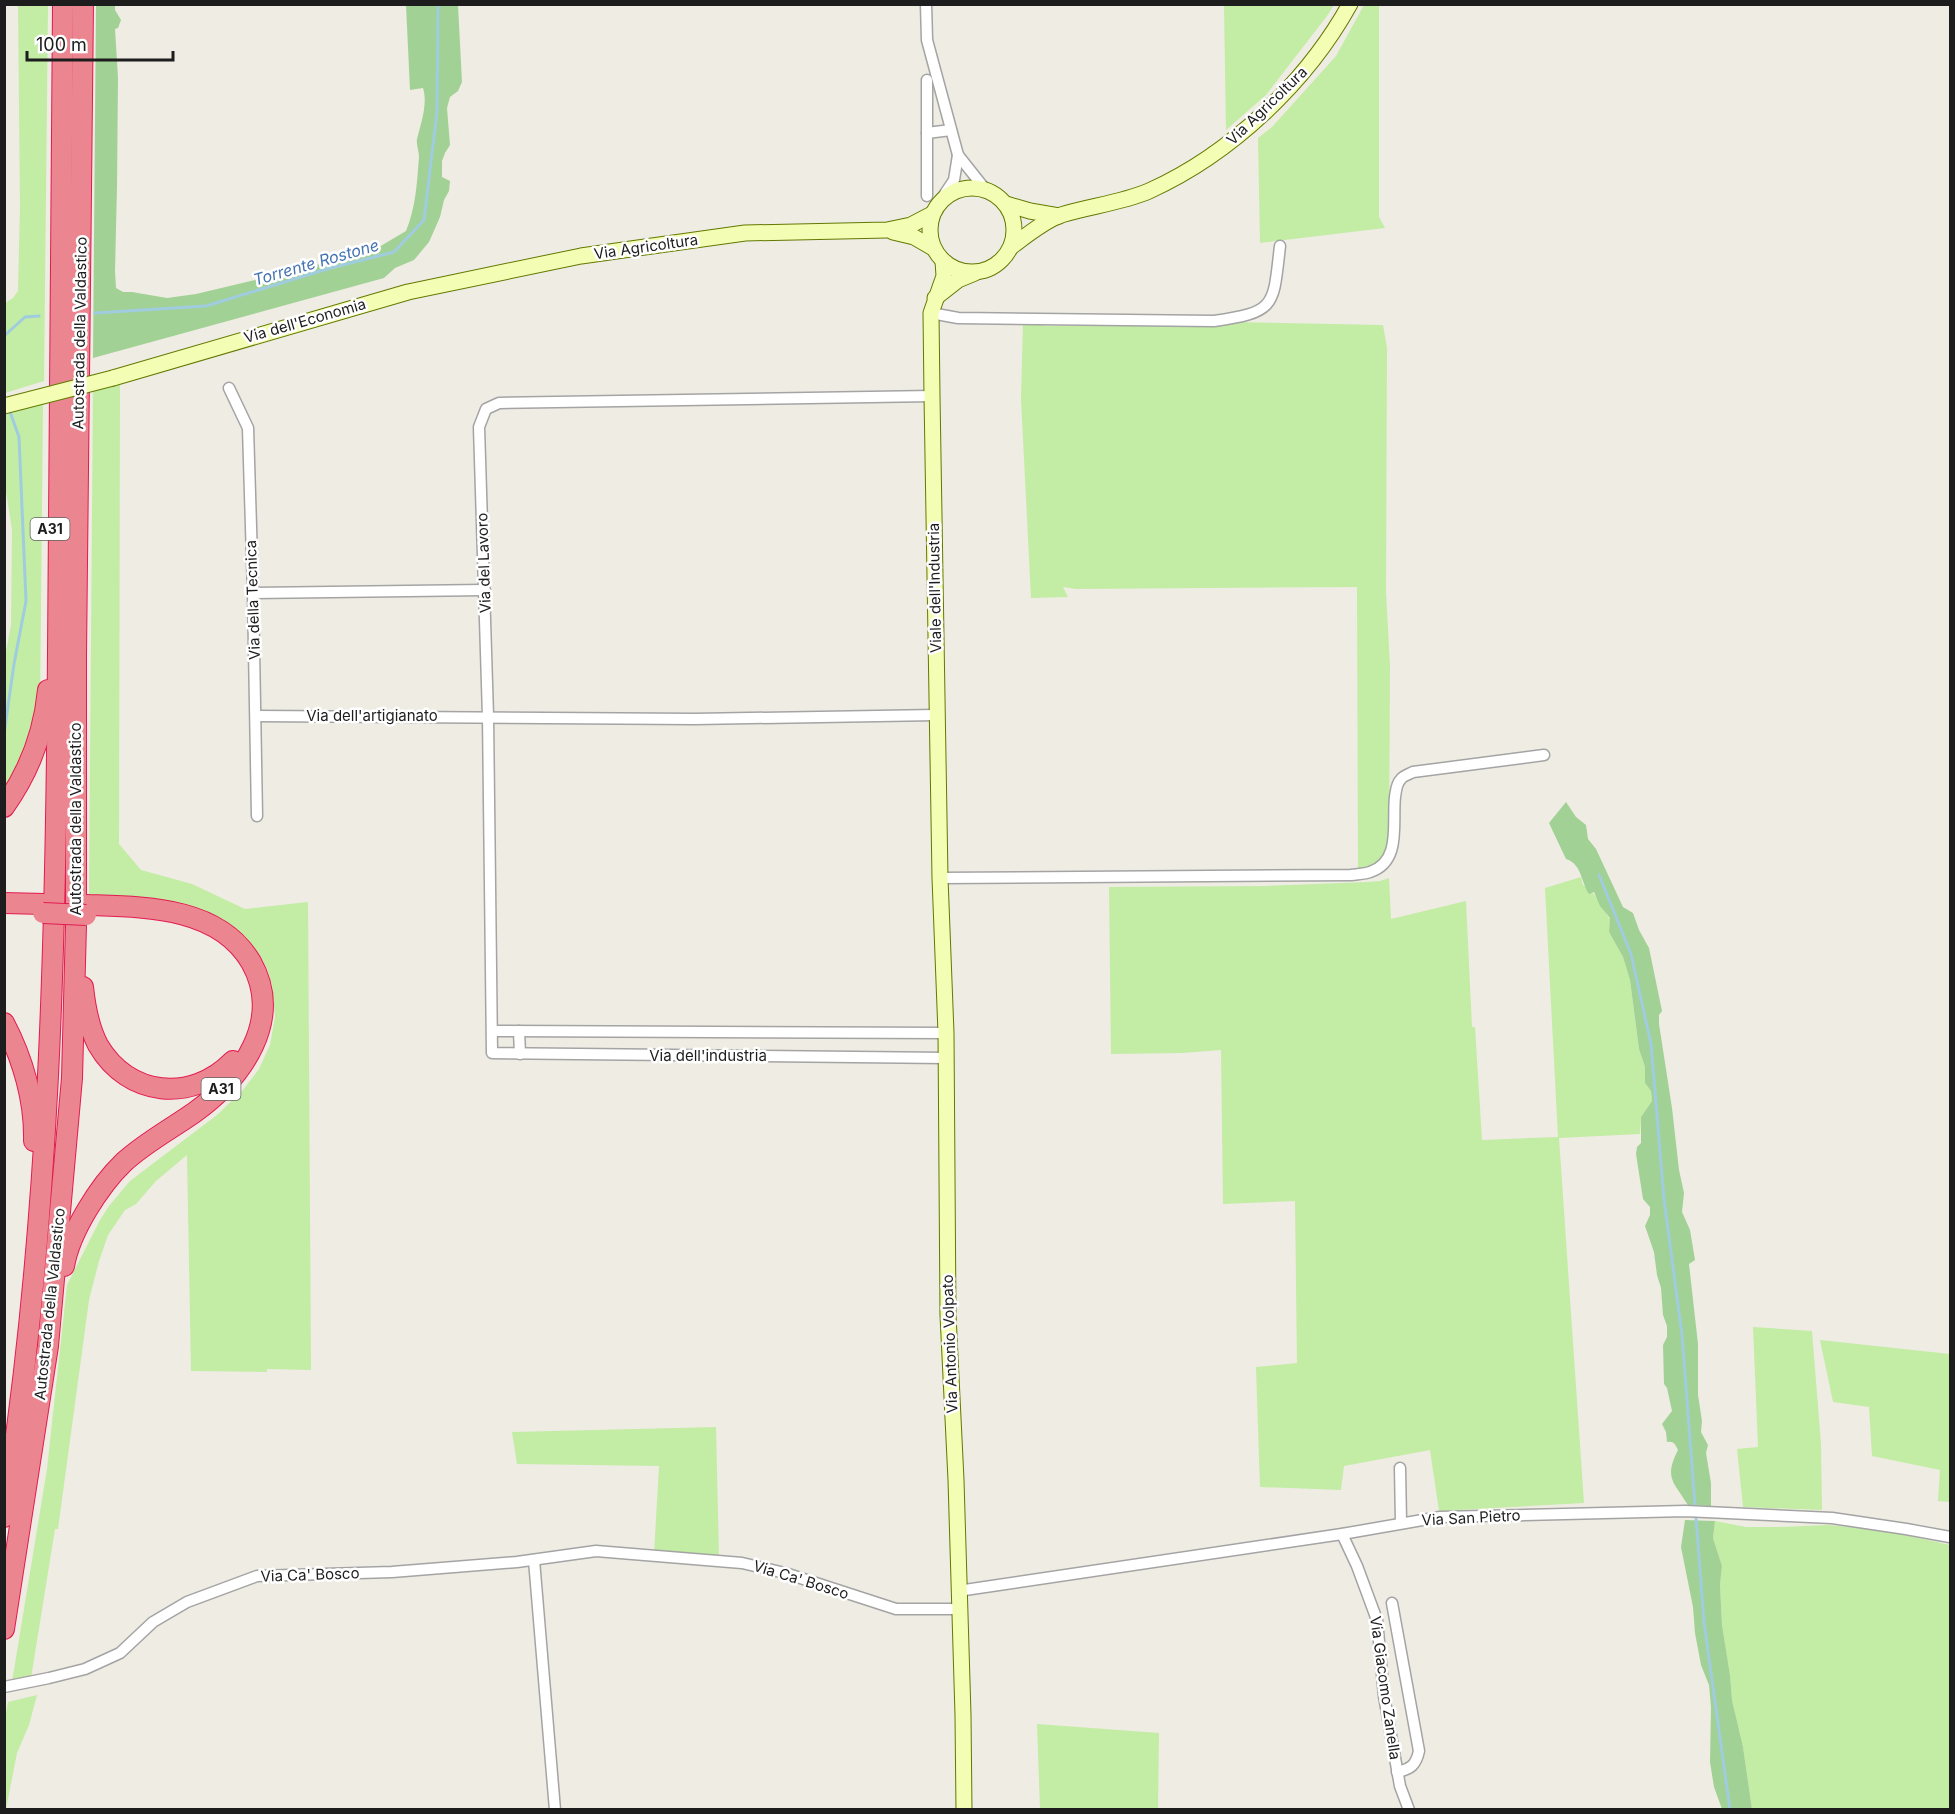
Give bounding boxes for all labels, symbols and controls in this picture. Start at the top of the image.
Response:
scale bar [27,24,172,62]
text: 100 m [36,34,87,55]
street label: Via Agricoltura [1222,62,1311,149]
street label: Via Agricoltura [593,230,699,263]
water label: Torrente Rostone [251,235,381,289]
street label: Autostrada della Valdastico [68,236,91,430]
street label: Via dell'Economia [242,294,368,347]
street label: Via del Lavoro [472,512,495,614]
road number: A31 [31,518,70,540]
street label: Viale dell'Industria [924,523,945,653]
street label: Via della Tecnica [241,540,264,660]
street label: Via dell'artigianato [306,706,438,725]
street label: Autostrada della Valdastico [66,723,85,915]
street label: Via dell'industria [649,1046,767,1065]
road number: A31 [202,1078,240,1100]
street label: Autostrada della Valdastico [30,1207,69,1401]
street label: Via Antonio Volpato [938,1274,961,1414]
street label: Via San Pietro [1421,1505,1521,1530]
street label: Via Ca' Bosco [751,1556,851,1603]
street label: Via Ca' Bosco [260,1563,360,1586]
street label: Via Giacomo Zanella [1366,1615,1405,1761]

